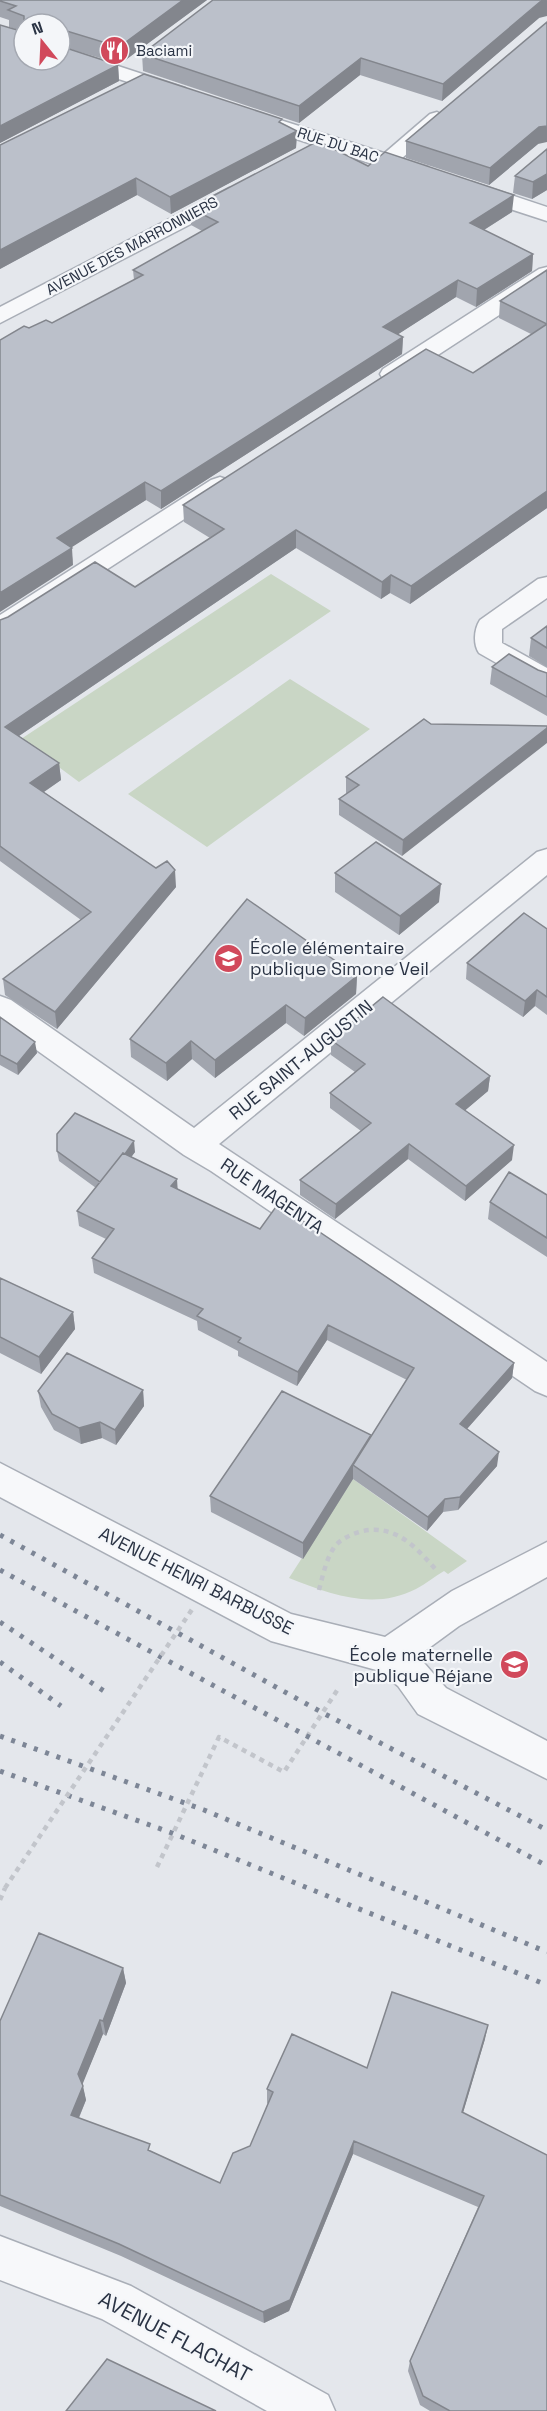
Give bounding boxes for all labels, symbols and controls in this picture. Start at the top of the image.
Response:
north arrow [12,12,72,72]
text: N [29,17,46,40]
restaurant icon: Baciami [99,35,131,67]
place label: Baciami [136,41,192,60]
street label: RUE DU BAC [295,122,381,167]
street label: AVENUE DES MARRONNIERS [42,192,221,299]
place label: École élémentaire publique Simone Veil [250,936,429,980]
school or university icon: École élémentaire publique Simone Veil [213,942,245,974]
street label: RUE SAINT-AUGUSTIN [224,995,377,1125]
street label: RUE MAGENTA [216,1153,328,1239]
street label: AVENUE HENRI BARBUSSE [95,1521,297,1640]
place label: École maternelle publique Réjane [349,1643,493,1687]
school or university icon: École maternelle publique Réjane [498,1649,530,1681]
street label: AVENUE FLACHAT [94,2285,256,2388]

